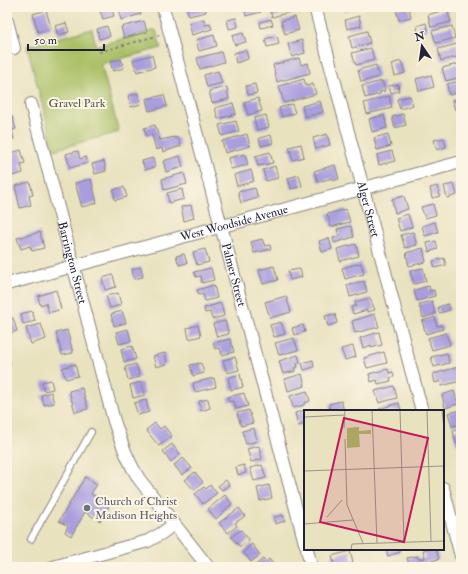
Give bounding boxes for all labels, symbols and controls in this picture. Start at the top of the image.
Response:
scale bar [28,26,104,52]
north arrow [402,26,442,66]
text: N [413,29,427,44]
text: 50 m [34,33,58,48]
park label: Gravel Park [49,96,106,111]
street label: Alger Street [354,178,383,239]
street label: West Woodside Avenue [178,201,289,245]
street label: Barrington Street [55,220,91,305]
street label: Palmer Street [218,241,250,308]
inset map [304,410,444,550]
place label: Church of Christ Madison Heights [95,494,177,523]
marker: Church of Christ Madison Heights [82,503,92,513]

